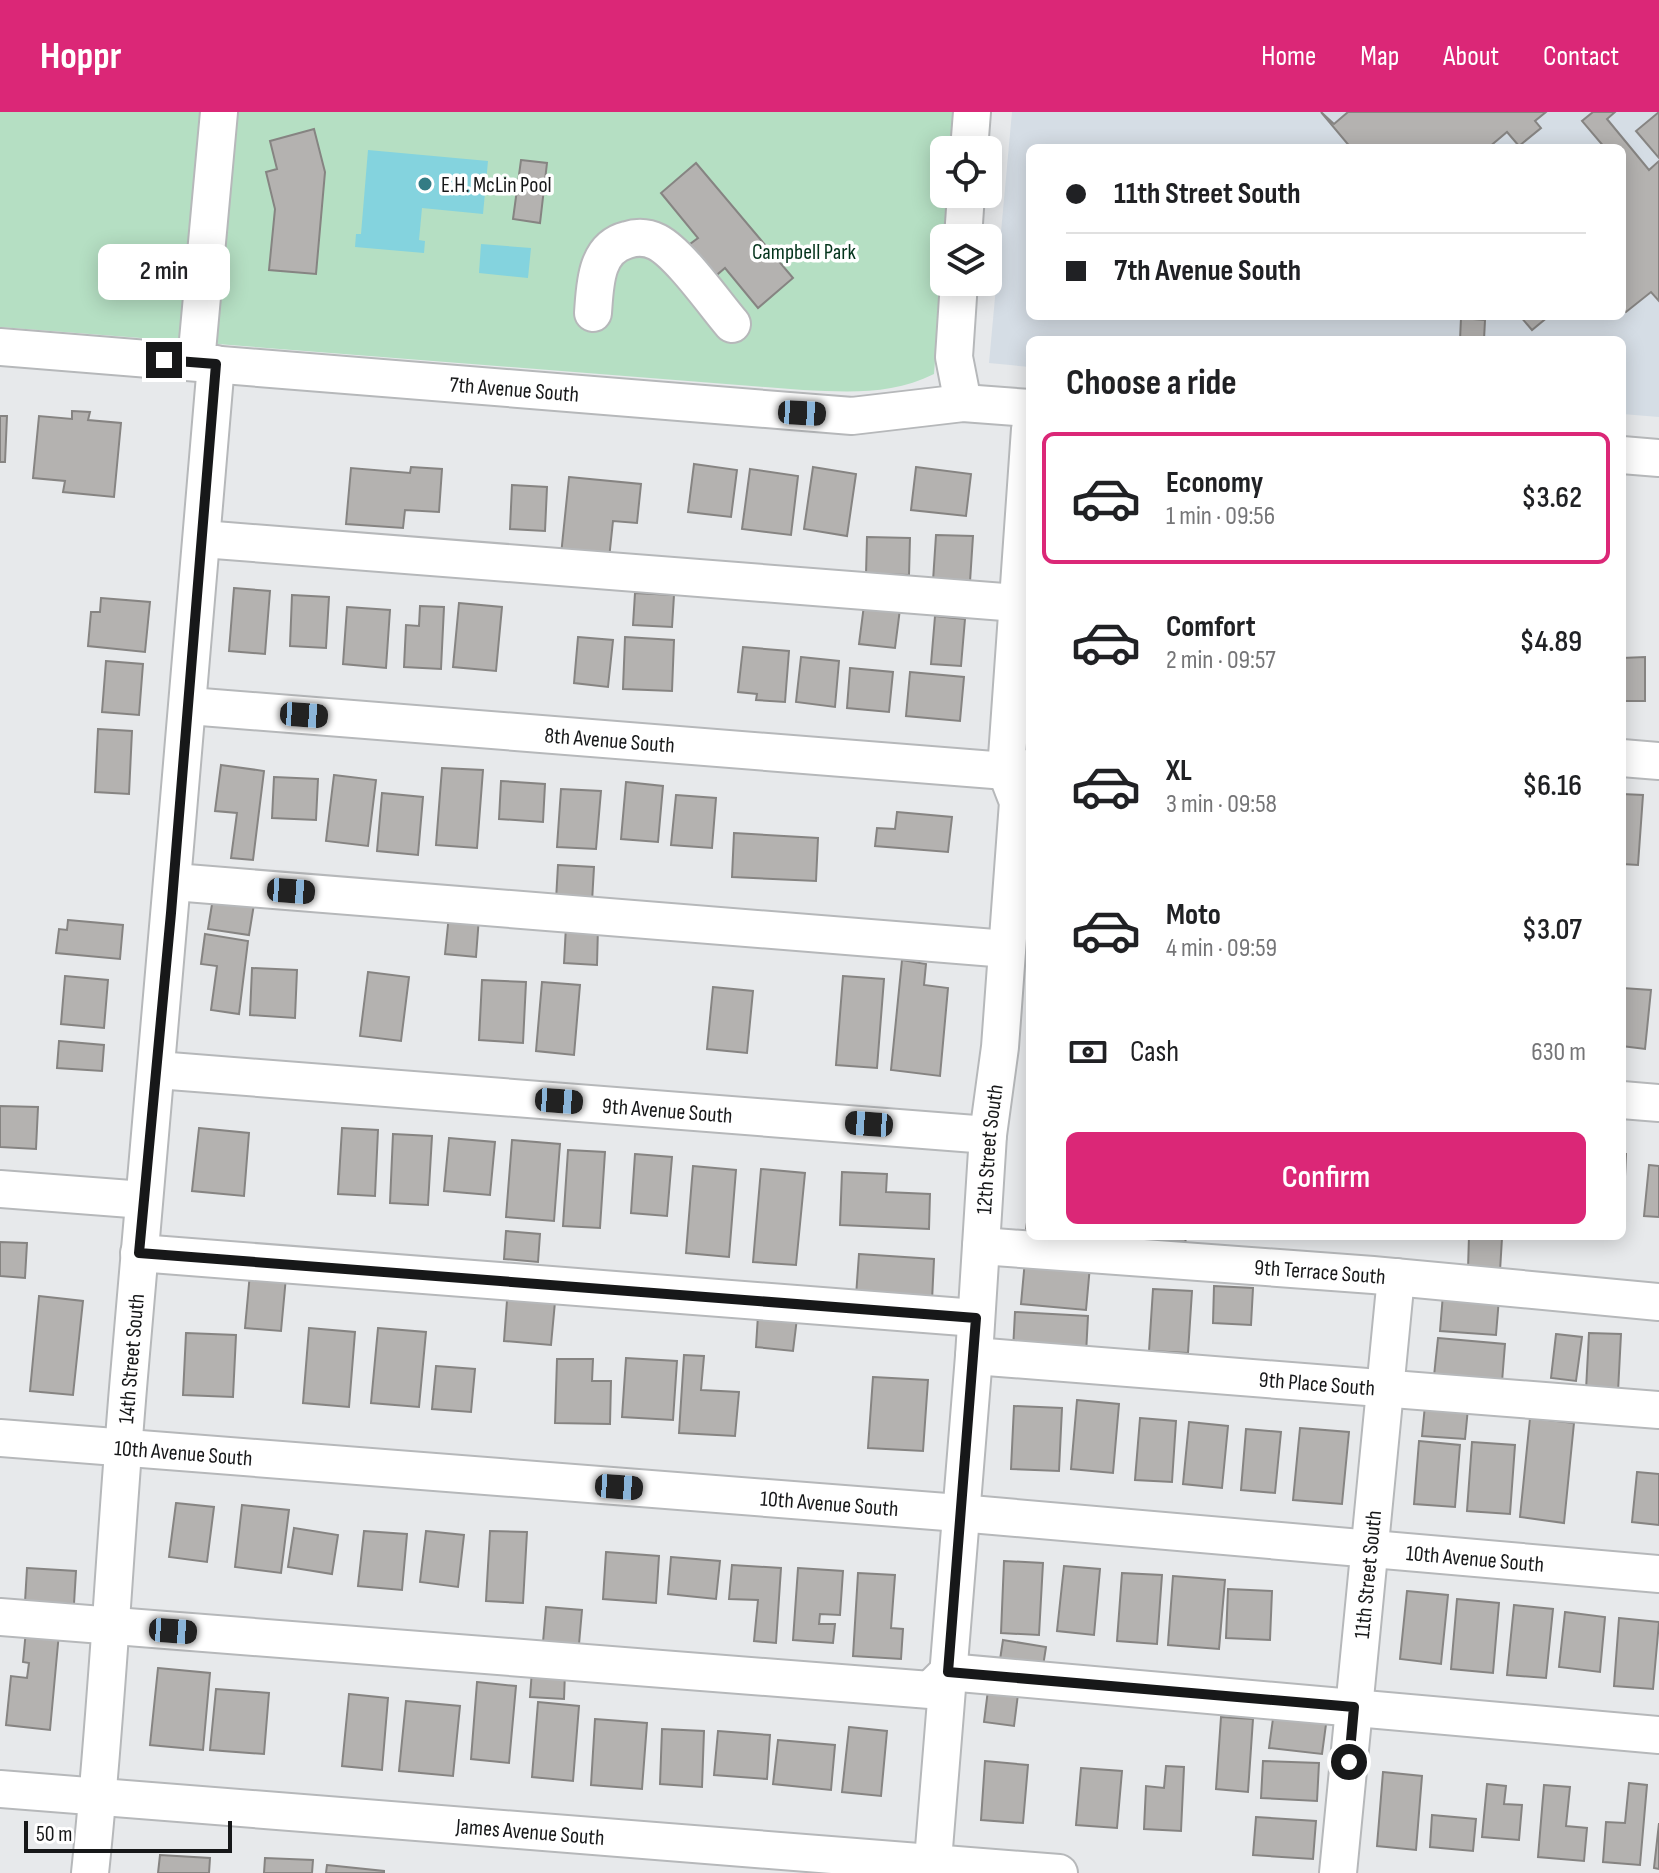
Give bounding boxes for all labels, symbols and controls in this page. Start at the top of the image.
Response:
text: Hoppr [40,34,121,79]
text: Home [1261,40,1316,73]
text: Map [1360,40,1399,73]
text: About [1443,40,1499,73]
text: Contact [1543,40,1619,73]
map controls [930,136,1002,296]
button: locate [930,136,1002,208]
place label: E.H. McLin Pool [441,172,552,199]
marker: E.H. McLin Pool [416,175,434,193]
text: 11th Street South [1114,176,1301,212]
button: layers [930,224,1002,296]
park label: Campbell Park [752,239,857,266]
callout: 2 min [98,244,230,300]
text: 7th Avenue South [1114,253,1301,289]
text: 2 min [140,256,188,287]
route end [146,342,182,378]
text: Choose a ride [1066,362,1237,405]
street label: 7th Avenue South [448,371,580,409]
car [777,400,827,426]
icon: car [1070,462,1142,534]
text: Economy [1166,465,1263,501]
text: $3.62 [1521,480,1582,516]
text: 1 min · 09:56 [1166,501,1275,532]
icon: car [1070,606,1142,678]
text: Comfort [1166,609,1256,645]
text: $4.89 [1520,624,1582,660]
text: 2 min · 09:57 [1166,645,1276,676]
car [279,701,329,729]
street label: 8th Avenue South [543,722,676,760]
icon: car [1070,750,1142,822]
text: XL [1166,753,1192,789]
text: $6.16 [1522,768,1582,804]
text: 3 min · 09:58 [1166,789,1277,820]
car [266,877,316,905]
icon: car [1070,894,1142,966]
text: Moto [1166,897,1221,933]
text: $3.07 [1522,912,1582,948]
text: 4 min · 09:59 [1166,933,1277,964]
icon: cash [1066,1030,1110,1074]
text: Cash [1130,1034,1179,1070]
text: 630 m [1531,1037,1586,1068]
street label: 12th Street South [971,1083,1010,1215]
car [534,1087,584,1115]
street label: 9th Avenue South [601,1093,734,1130]
car [844,1110,894,1138]
button: Confirm [1066,1132,1586,1224]
street label: 9th Terrace South [1253,1254,1387,1291]
street label: 14th Street South [113,1293,151,1425]
street label: 9th Place South [1258,1366,1376,1403]
street label: 10th Avenue South [113,1435,253,1473]
car [594,1473,644,1501]
street label: 10th Avenue South [759,1486,899,1523]
street label: 11th Street South [1349,1509,1388,1640]
street label: 10th Avenue South [1405,1540,1545,1579]
car [148,1617,198,1645]
route start [1331,1744,1367,1780]
street label: James Avenue South [454,1813,605,1852]
scale bar [24,1817,232,1853]
text: 50 m [36,1821,72,1848]

